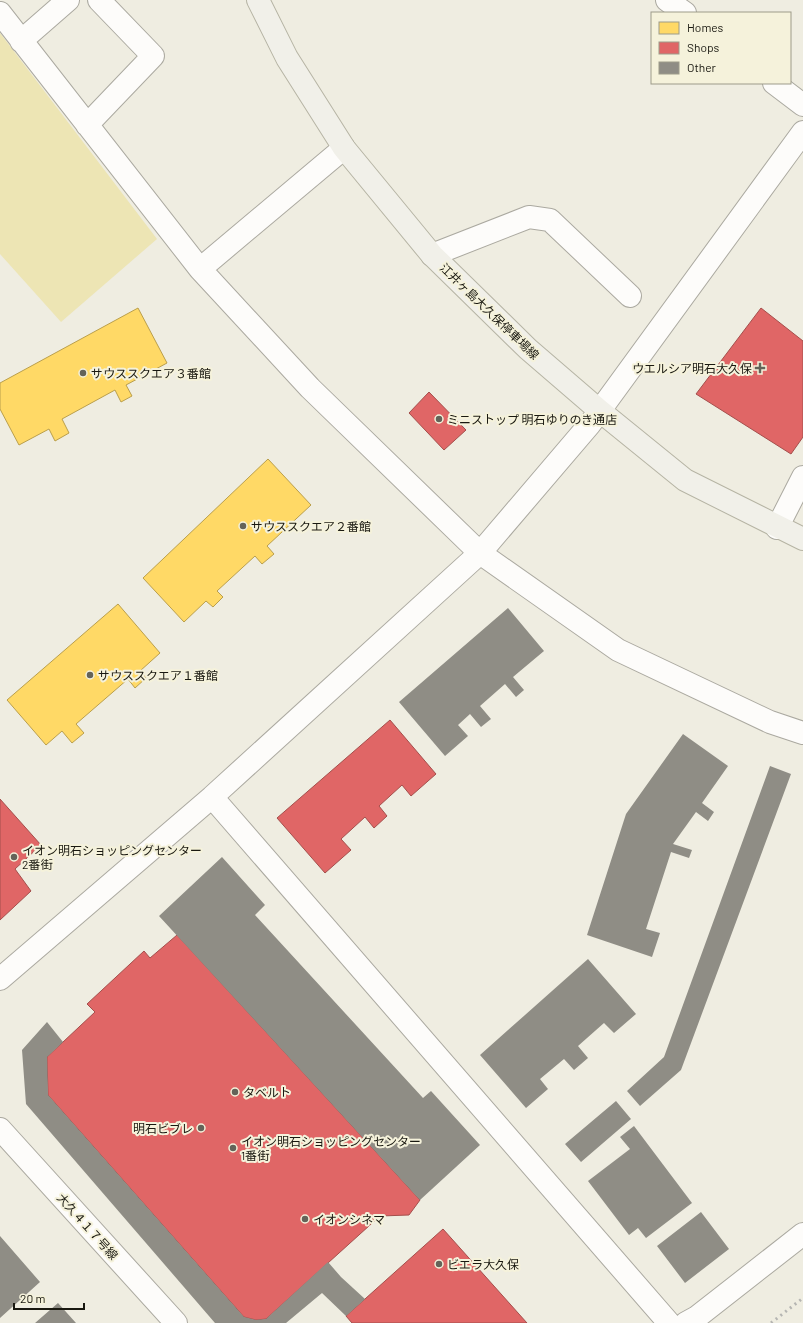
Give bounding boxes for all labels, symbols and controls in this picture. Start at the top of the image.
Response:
legend [651,12,791,84]
text: Homes [687,20,724,34]
text: Shops [687,40,720,54]
text: Other [687,60,717,74]
street label: 江井ヶ島大久保停車場線 [438,260,542,362]
place label: ウエルシア明石大久保 [632,361,752,375]
marker: ウエルシア明石大久保 [755,363,765,373]
place label: サウススクエア３番館 [91,366,211,380]
marker: サウススクエア３番館 [78,368,88,378]
place label: ミニストップ 明石ゆりのき通店 [447,412,617,426]
marker: ミニストップ 明石ゆりのき通店 [434,414,444,424]
place label: サウススクエア２番館 [251,519,371,533]
marker: サウススクエア２番館 [238,521,248,531]
place label: サウススクエア１番館 [98,668,218,682]
marker: サウススクエア１番館 [85,670,95,680]
place label: イオン明石ショッピングセンター 2番街 [22,843,202,871]
marker: イオン明石ショッピングセンター 2番街 [9,852,19,862]
place label: タベルト [243,1085,291,1099]
marker: タベルト [230,1087,240,1097]
place label: 明石ビブレ [133,1121,193,1135]
marker: 明石ビブレ [196,1123,206,1133]
place label: イオン明石ショッピングセンター 1番街 [241,1134,421,1162]
marker: イオン明石ショッピングセンター 1番街 [228,1143,238,1153]
street label: 大久４１７号線 [55,1190,121,1262]
place label: イオンシネマ [313,1212,385,1226]
marker: イオンシネマ [300,1214,310,1224]
place label: ビエラ大久保 [447,1257,519,1271]
marker: ビエラ大久保 [434,1259,444,1269]
scale bar [14,1285,84,1311]
text: 20 m [20,1291,46,1305]

